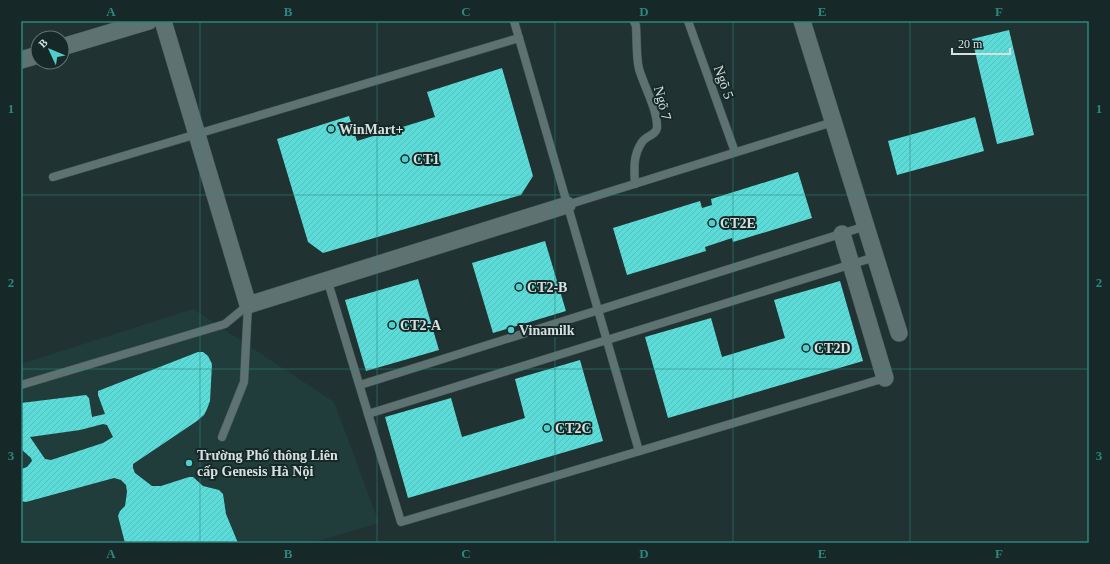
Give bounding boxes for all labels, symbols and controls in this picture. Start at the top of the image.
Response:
text: A [106,4,116,19]
text: B [284,4,293,19]
text: C [461,4,471,19]
text: D [639,4,649,19]
text: E [818,4,826,19]
text: F [995,4,1003,19]
north arrow [30,30,70,70]
scale bar [952,30,1010,56]
text: B [36,36,50,50]
text: 20 m [958,37,983,51]
street label: Ngõ 5 [711,63,736,101]
street label: Ngõ 7 [651,84,674,122]
text: 1 [8,101,14,116]
text: 1 [1096,101,1102,116]
place label: WinMart+ [339,122,404,137]
marker: WinMart+ [326,124,336,134]
place label: CT1 [413,152,439,167]
marker: CT1 [400,154,410,164]
place label: CT2E [720,216,756,231]
marker: CT2E [707,218,717,228]
text: 2 [8,275,14,290]
text: 2 [1096,275,1102,290]
place label: CT2-B [527,280,567,295]
marker: CT2-B [514,282,524,292]
place label: CT2-A [400,318,442,333]
marker: CT2-A [387,320,397,330]
place label: Vinamilk [519,323,575,338]
marker: Vinamilk [506,325,516,335]
place label: CT2D [814,341,851,356]
marker: CT2D [801,343,811,353]
place label: CT2C [555,421,592,436]
marker: CT2C [542,423,552,433]
text: 3 [8,448,15,463]
place label: Trường Phổ thông Liên cấp Genesis Hà Nội [197,448,338,479]
text: 3 [1096,448,1103,463]
marker: Trường Phổ thông Liên cấp Genesis Hà Nội [184,458,194,468]
text: A [106,546,116,561]
text: B [284,546,293,561]
text: C [461,546,471,561]
text: D [639,546,649,561]
text: E [818,546,826,561]
text: F [995,546,1003,561]

